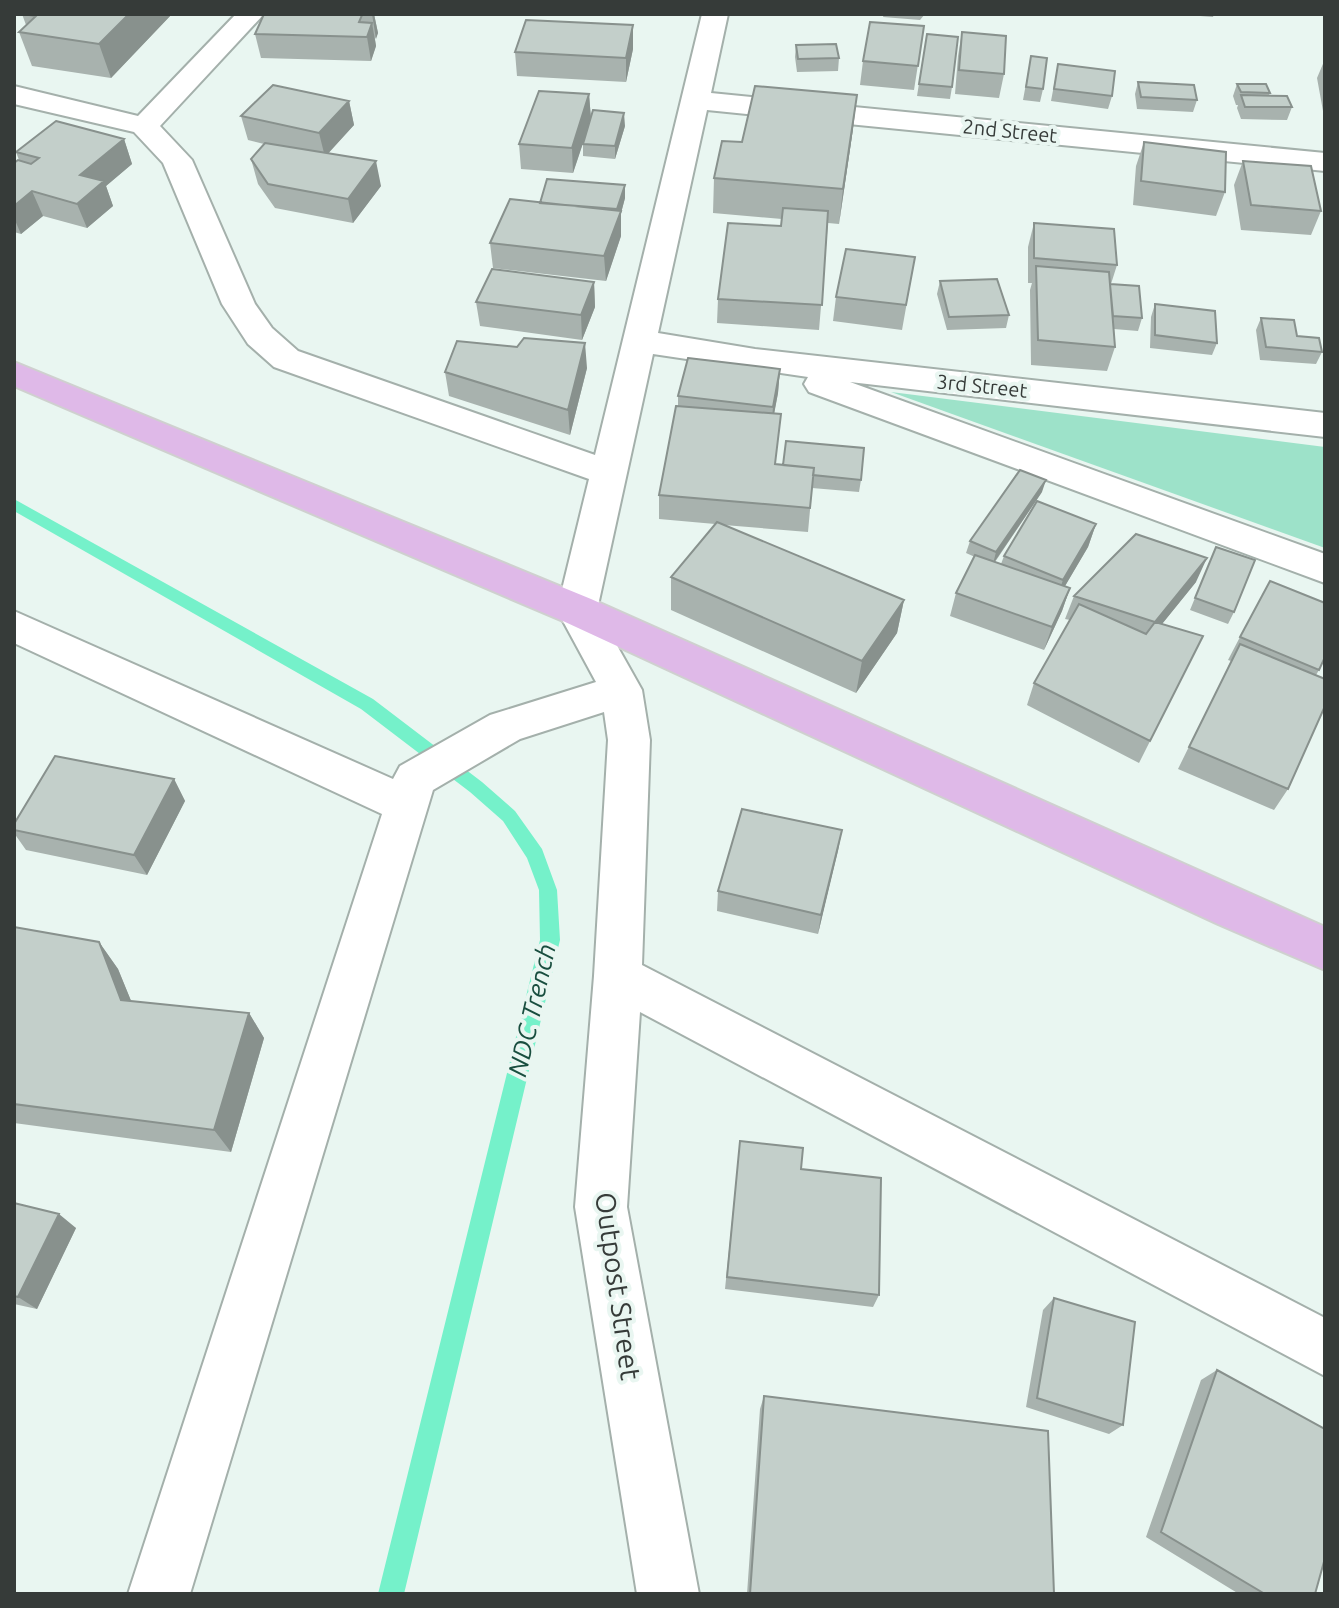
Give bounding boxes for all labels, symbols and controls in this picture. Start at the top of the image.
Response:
street label: 2nd Street [962,114,1059,147]
street label: 3rd Street [936,369,1029,402]
water label: NDC Trench [502,941,561,1079]
street label: Outpost Street [590,1190,647,1382]

